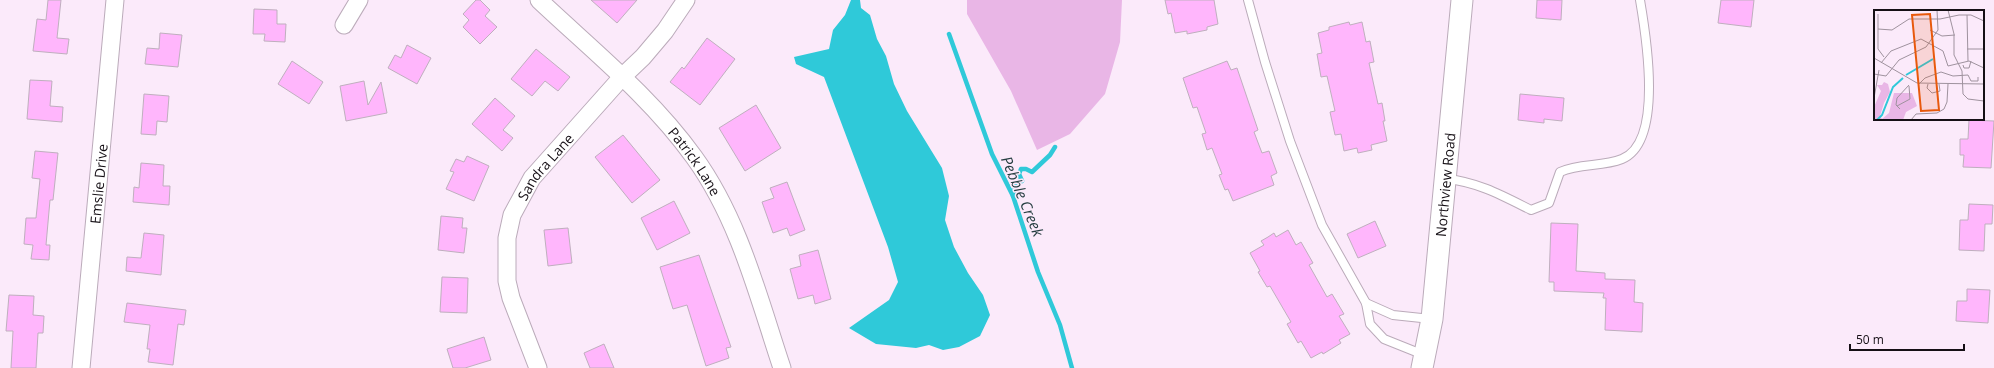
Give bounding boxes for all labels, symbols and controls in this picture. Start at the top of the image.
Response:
inset map [1874,10,1984,120]
street label: Patrick Lane [665,123,726,199]
street label: Sandra Lane [512,129,577,203]
street label: Northview Road [1430,132,1459,238]
street label: Emslie Drive [85,143,111,225]
water label: Pebble Creek [997,153,1049,240]
scale bar [1850,326,1964,352]
text: 50 m [1856,331,1884,348]

